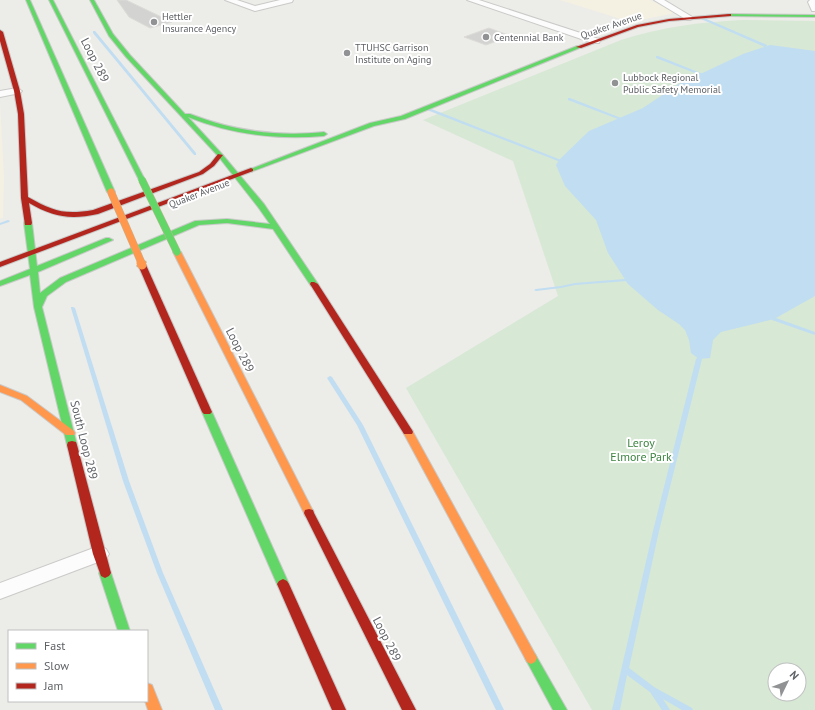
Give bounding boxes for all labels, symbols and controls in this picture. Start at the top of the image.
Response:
street label: Quaker Avenue [579,9,643,42]
place label: Hettler Insurance Agency [162,10,237,35]
marker: Hettler Insurance Agency [149,17,159,27]
place label: Centennial Bank [494,31,564,44]
marker: Centennial Bank [481,32,491,42]
street label: Loop 289 [78,35,113,84]
place label: TTUHSC Garrison Institute on Aging [355,41,431,66]
marker: TTUHSC Garrison Institute on Aging [342,48,352,58]
place label: Lubbock Regional Public Safety Memorial [623,71,721,96]
marker: Lubbock Regional Public Safety Memorial [610,78,620,88]
street label: Quaker Avenue [167,176,231,211]
street label: Loop 289 [223,325,258,374]
street label: South Loop 289 [67,399,102,481]
park label: Leroy Elmore Park [610,435,672,464]
street label: Loop 289 [370,614,405,663]
legend [8,630,148,702]
text: Fast [44,638,65,653]
text: Slow [44,658,69,673]
north arrow [767,662,807,702]
text: N [787,668,802,683]
text: Jam [43,678,63,693]

